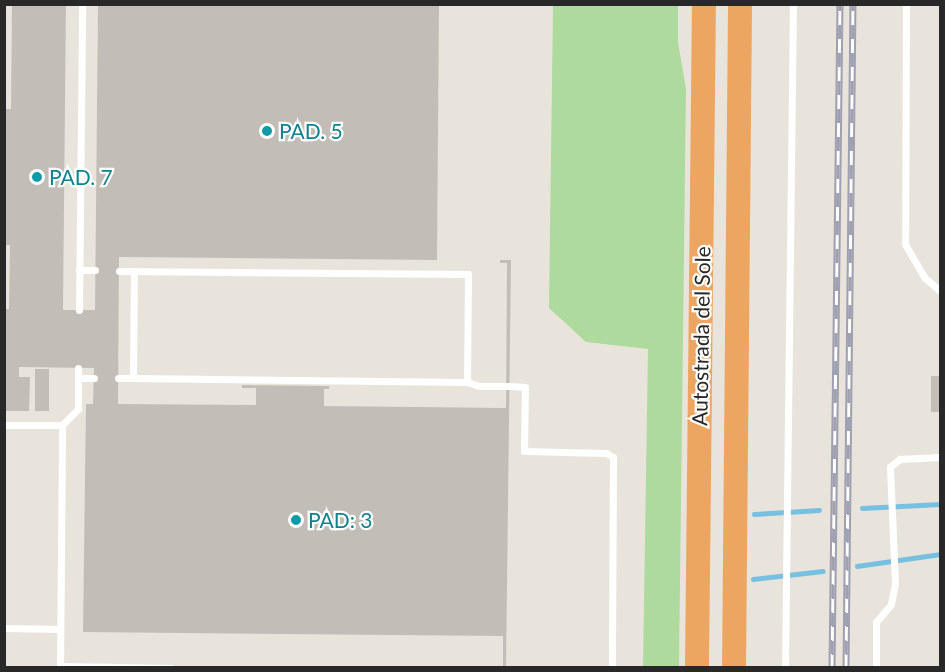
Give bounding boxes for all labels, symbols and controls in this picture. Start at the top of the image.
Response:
place label: PAD. 5 [279,118,343,144]
marker: PAD. 5 [260,124,274,138]
place label: PAD. 7 [49,164,113,190]
marker: PAD. 7 [30,170,44,184]
street label: Autostrada del Sole [687,246,715,426]
place label: PAD: 3 [308,507,373,533]
marker: PAD: 3 [289,513,303,527]

